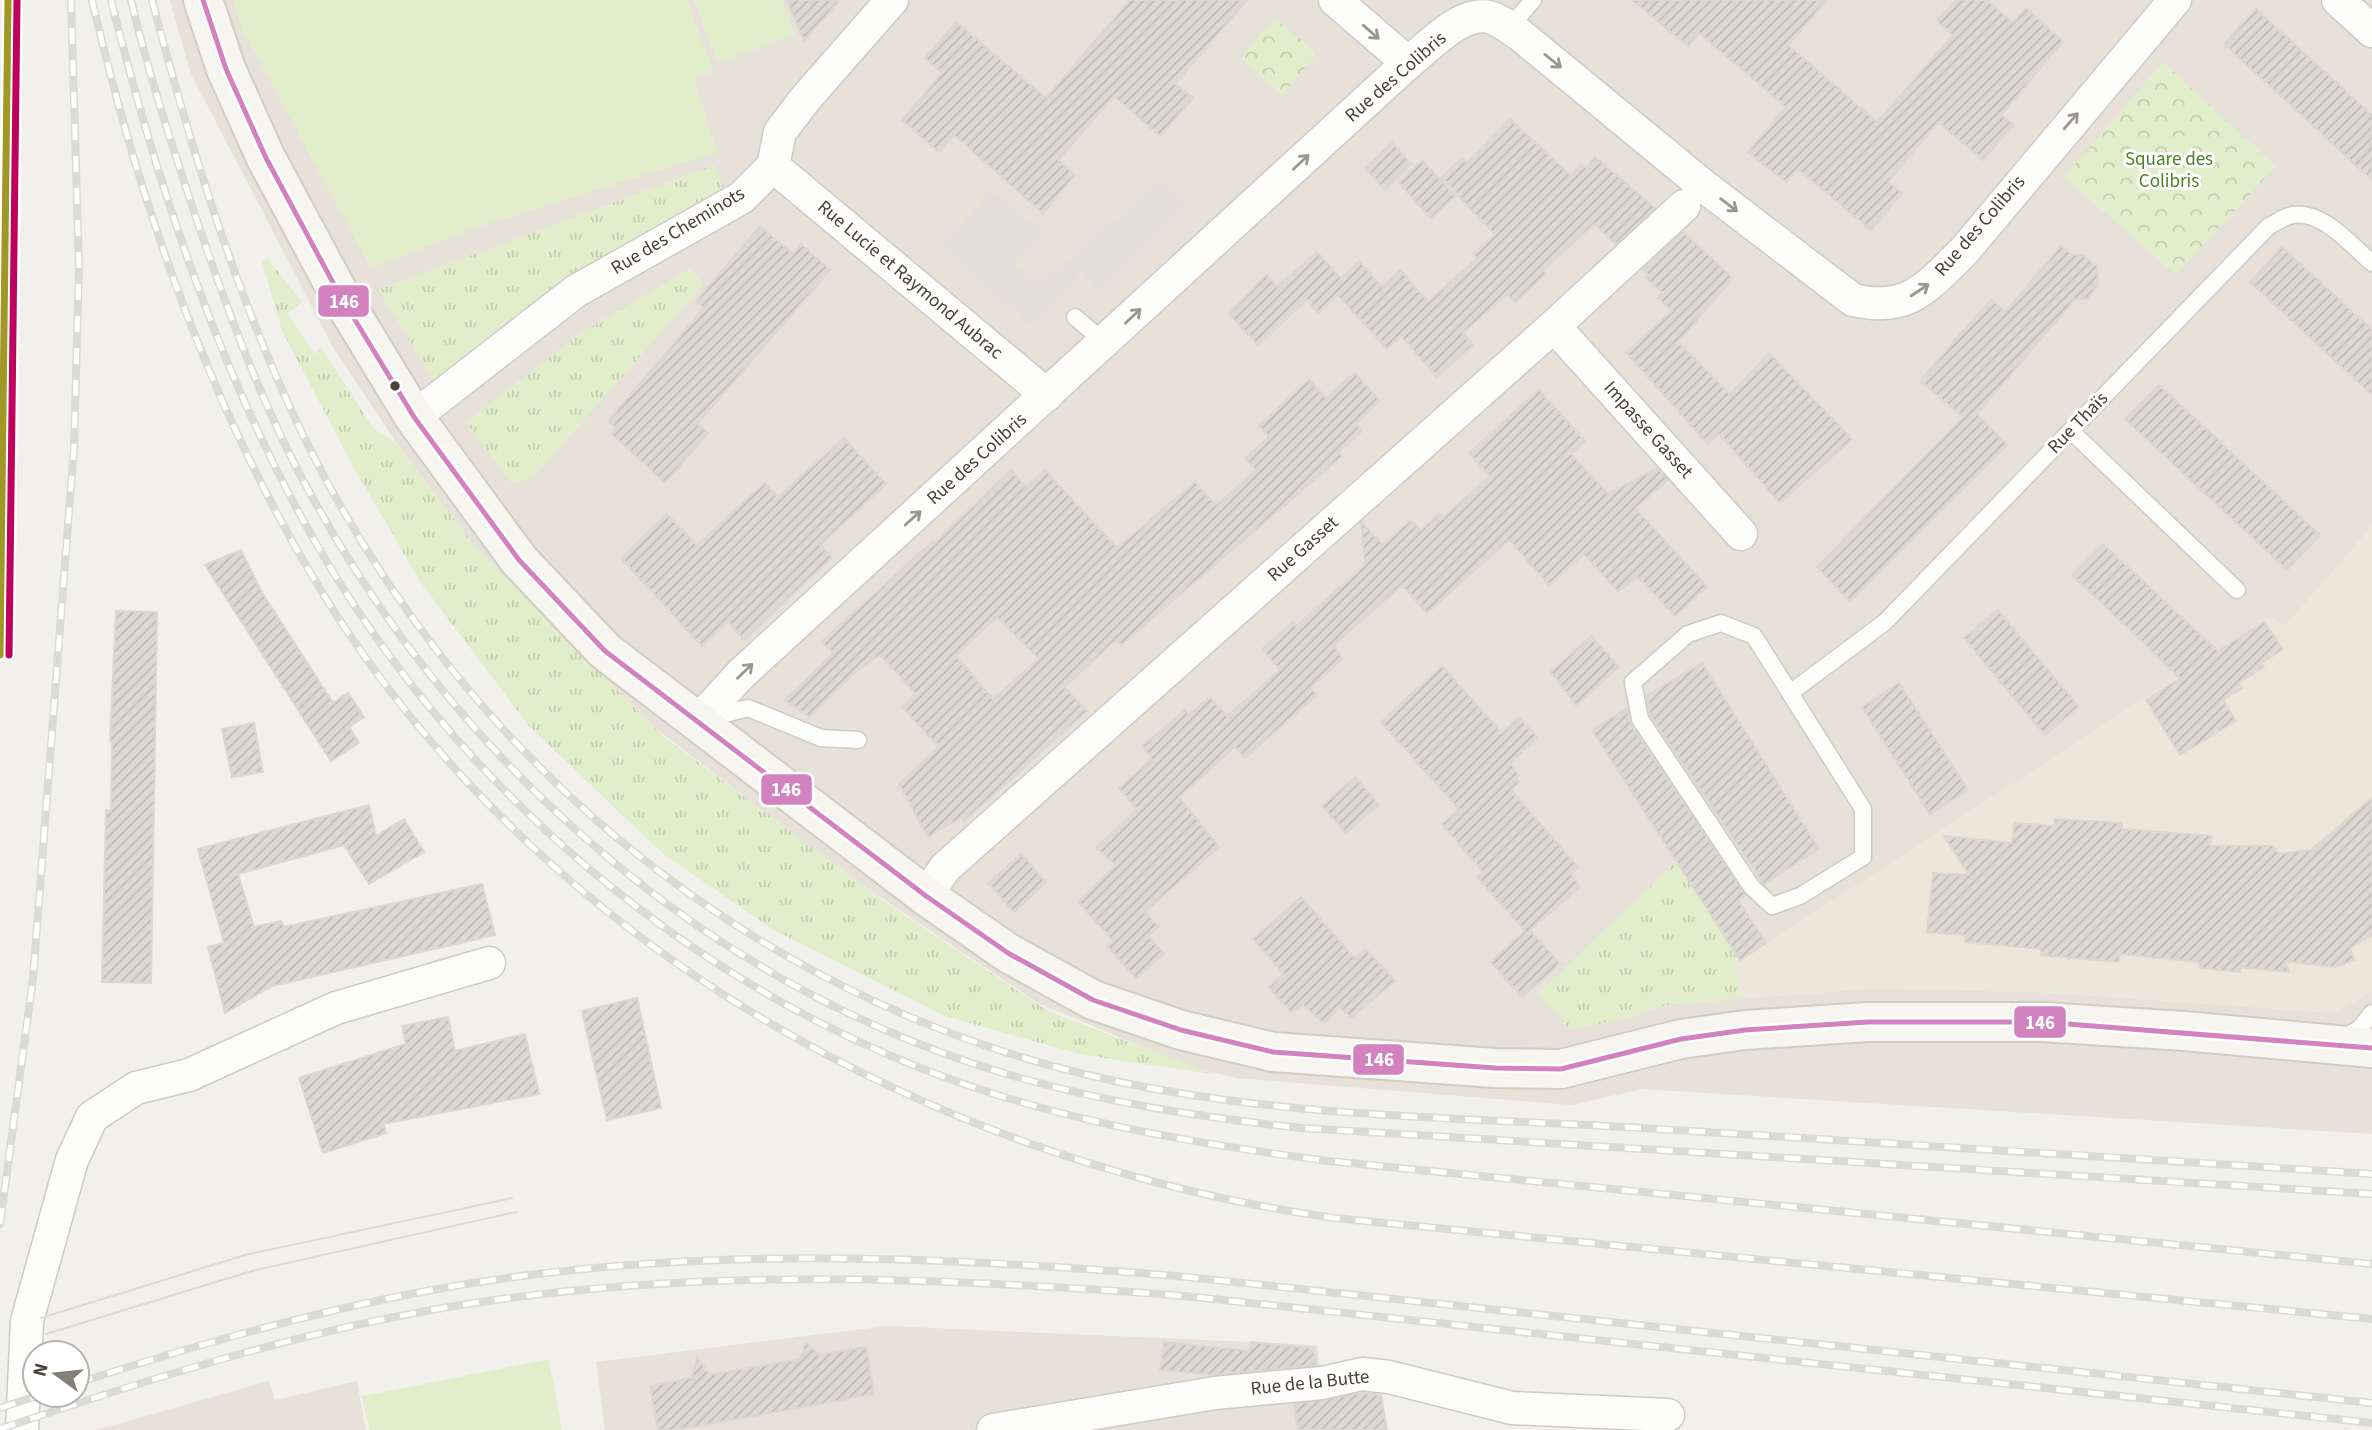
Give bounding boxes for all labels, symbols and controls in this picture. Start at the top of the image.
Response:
one-way arrow [1362,24,1380,40]
street label: Rue des Colibris [1339,25,1453,129]
one-way arrow [1543,54,1561,69]
one-way arrow [2063,113,2079,131]
park label: Square des Colibris [2125,146,2213,195]
one-way arrow [1292,153,1309,170]
street label: Rue des Colibris [1928,169,2032,283]
street label: Rue des Cheminots [606,180,750,282]
street label: Rue Lucie et Raymond Aubrac [811,194,1009,366]
one-way arrow [1719,198,1738,213]
one-way arrow [1910,283,1929,298]
line badge: 146 [317,284,370,318]
text: 146 [329,289,359,316]
one-way arrow [1124,307,1141,324]
street label: Impasse Gasset [1597,375,1699,485]
unlabelled marker [388,379,402,393]
street label: Rue Thaïs [2042,386,2115,460]
street label: Rue des Colibris [921,407,1033,511]
one-way arrow [904,509,921,526]
street label: Rue Gasset [1262,509,1345,588]
one-way arrow [736,662,753,679]
line badge: 146 [760,773,813,806]
text: 146 [771,777,801,804]
line badge: 146 [2013,1005,2067,1039]
text: 146 [2025,1010,2055,1037]
line badge: 146 [1352,1043,1405,1076]
text: 146 [1364,1047,1394,1074]
north arrow [21,1339,91,1409]
text: N [26,1360,56,1380]
street label: Rue de la Butte [1249,1363,1371,1403]

